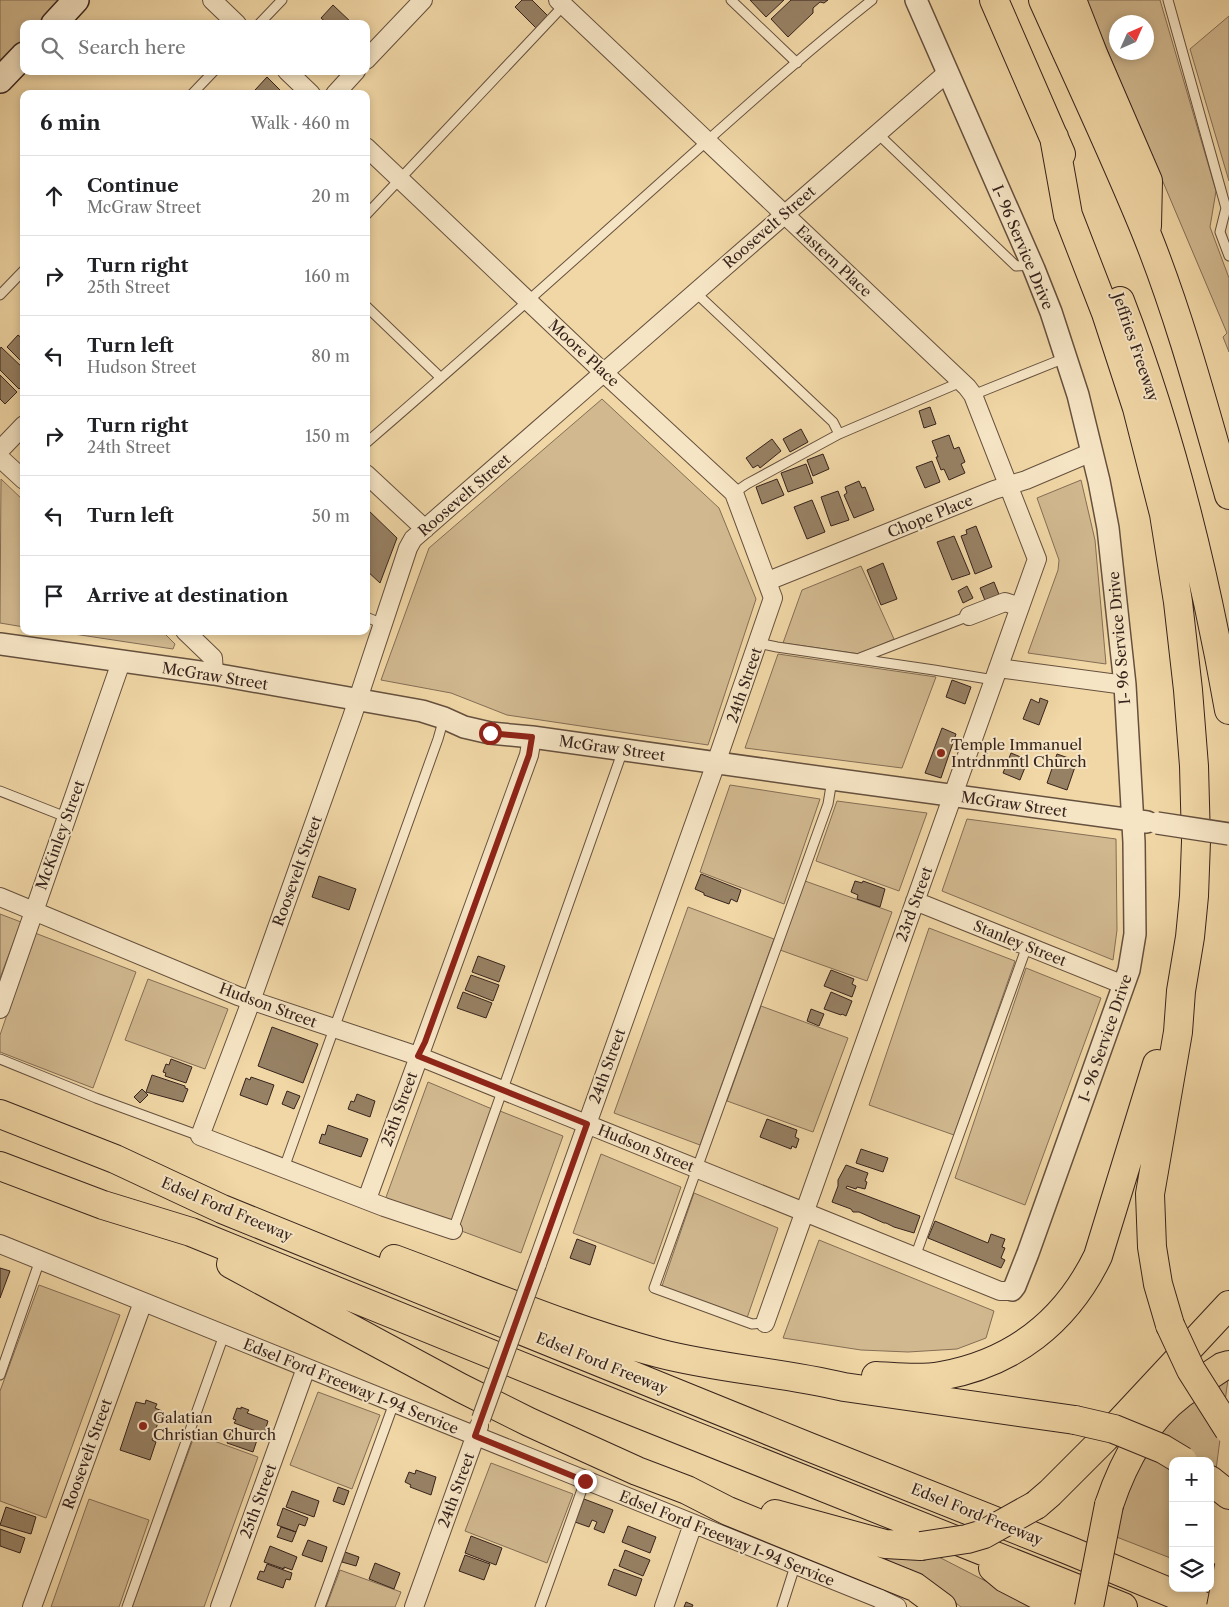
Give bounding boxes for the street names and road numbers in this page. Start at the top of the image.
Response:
street label: Roosevelt Street [719,181,820,272]
street label: I- 96 Service Drive [988,182,1058,312]
street label: Eastern Place [792,221,876,301]
street label: Jeffries Freeway [1108,288,1164,405]
street label: Moore Place [545,315,623,391]
street label: Roosevelt Street [414,449,515,540]
street label: Chope Place [885,490,975,542]
street label: I- 96 Service Drive [1104,571,1134,705]
street label: 24th Street [722,644,766,725]
street label: McGraw Street [161,658,270,694]
street label: McGraw Street [558,731,667,765]
street label: McKinley Street [31,777,89,892]
street label: McGraw Street [960,787,1069,821]
street label: Roosevelt Street [268,812,326,929]
street label: 23rd Street [892,863,937,944]
street label: Stanley Street [971,916,1070,971]
street label: I- 96 Service Drive [1074,972,1136,1104]
street label: Hudson Street [217,979,320,1032]
street label: 24th Street [585,1025,630,1106]
street label: 25th Street [377,1068,421,1149]
street label: Hudson Street [595,1120,698,1176]
street label: Edsel Ford Freeway [159,1173,296,1245]
street label: Edsel Ford Freeway [533,1328,671,1398]
street label: Edsel Ford Freeway I-94 Service [240,1334,462,1438]
street label: Roosevelt Street [58,1395,116,1512]
street label: 24th Street [434,1449,479,1530]
street label: 25th Street [236,1460,280,1541]
street label: Edsel Ford Freeway [908,1479,1046,1549]
street label: Edsel Ford Freeway I-94 Service [616,1486,838,1590]

